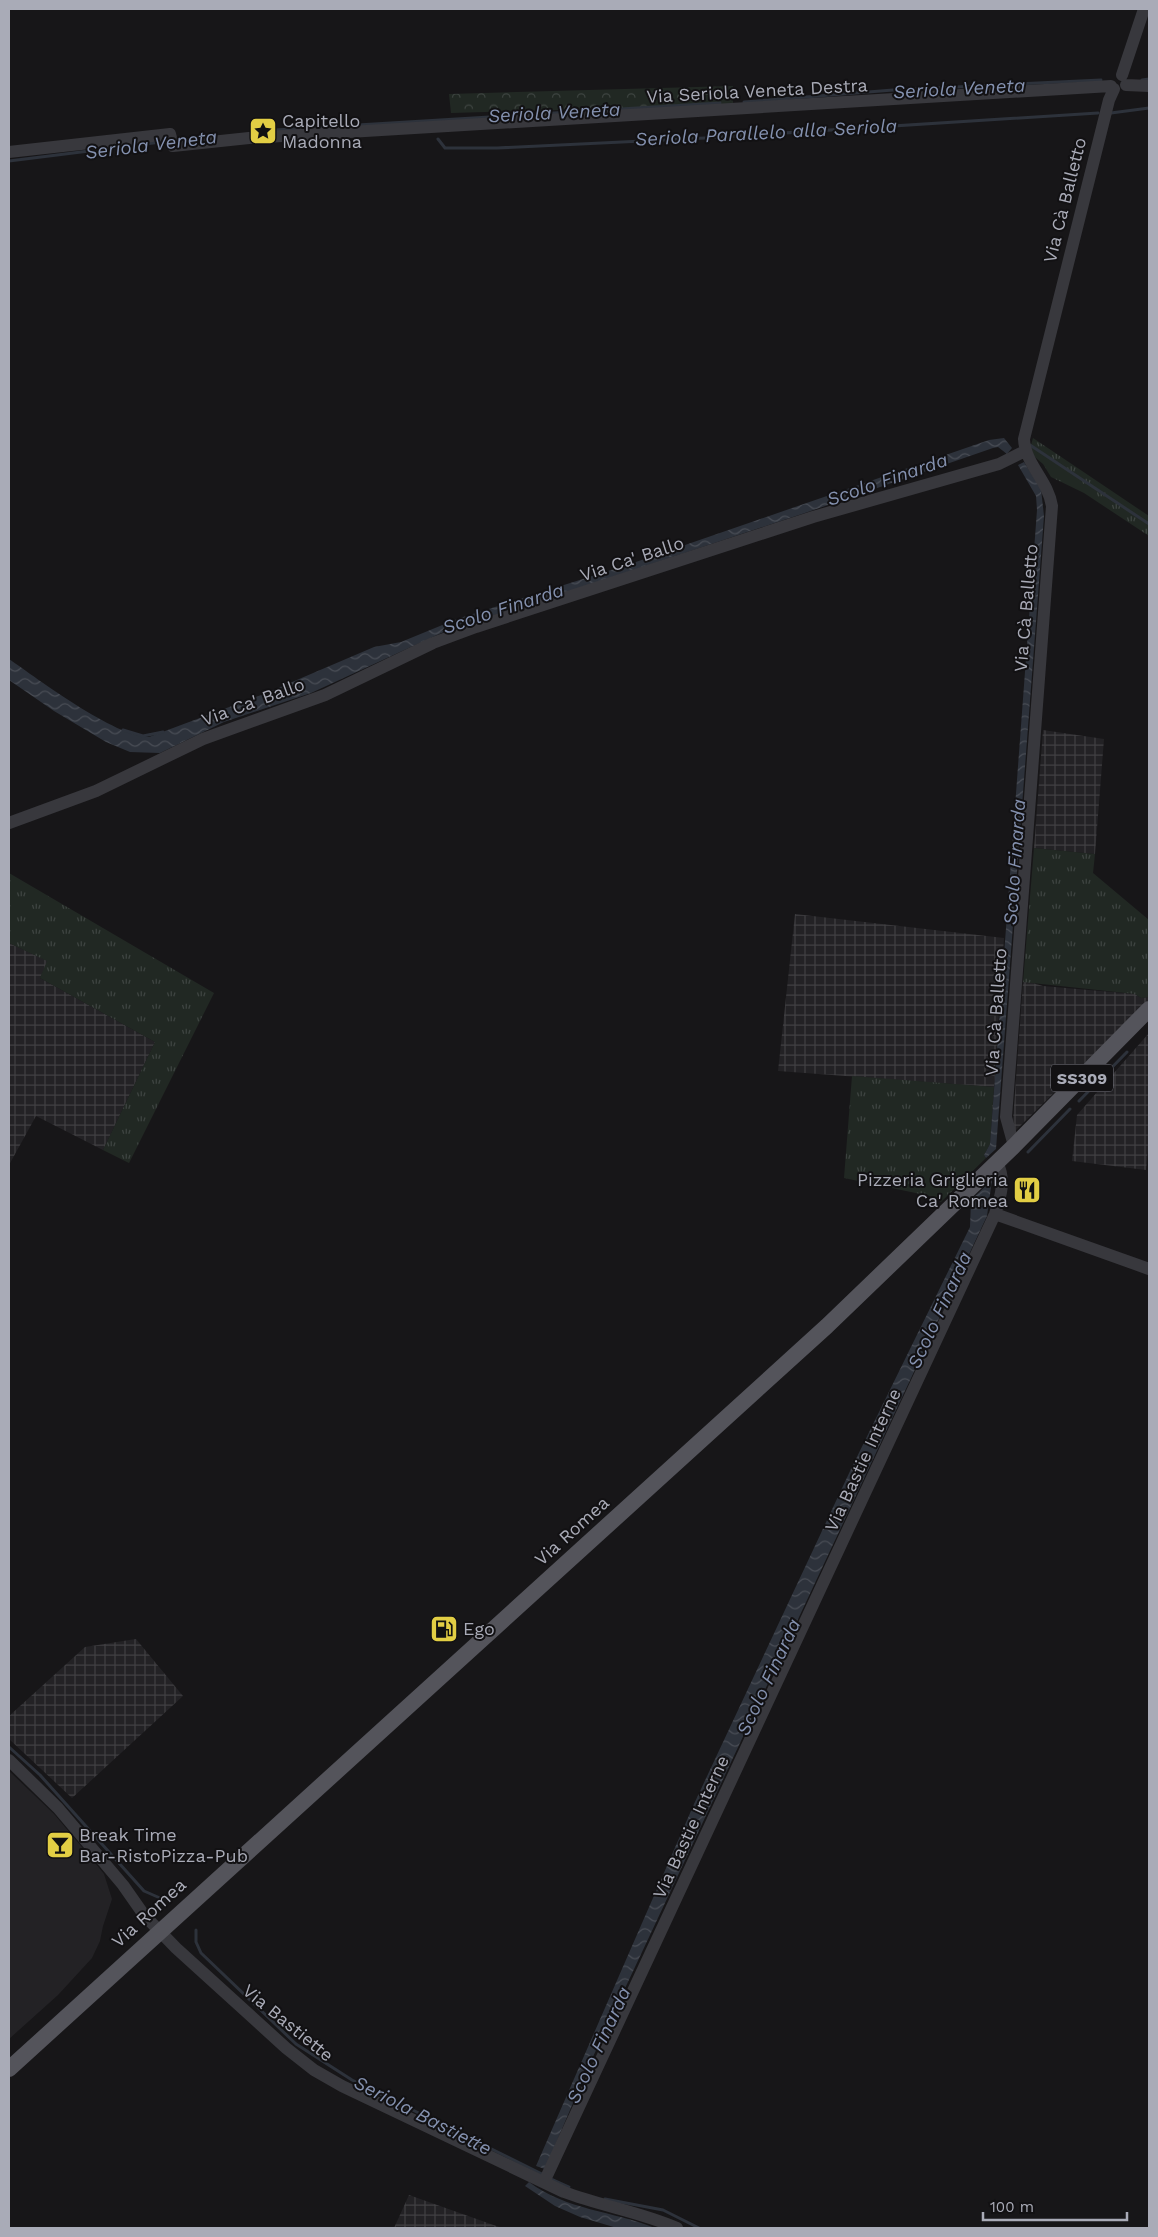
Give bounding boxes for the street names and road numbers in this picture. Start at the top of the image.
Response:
street label: Via Seriola Veneta Destra [646,74,868,107]
street label: Via Cà Balletto [1039,135,1090,265]
street label: Via Ca' Ballo [577,532,687,585]
street label: Via Cà Balletto [1009,543,1042,673]
street label: Via Ca' Ballo [198,673,307,730]
street label: Via Cà Balletto [981,947,1010,1077]
road number: SS309 [1051,1064,1113,1092]
street label: Via Bastie Interne [820,1385,905,1535]
street label: Via Romea [530,1492,613,1569]
street label: Via Bastie Interne [648,1752,733,1902]
street label: Via Romea [107,1874,190,1951]
street label: Via Bastiette [239,1980,338,2066]

